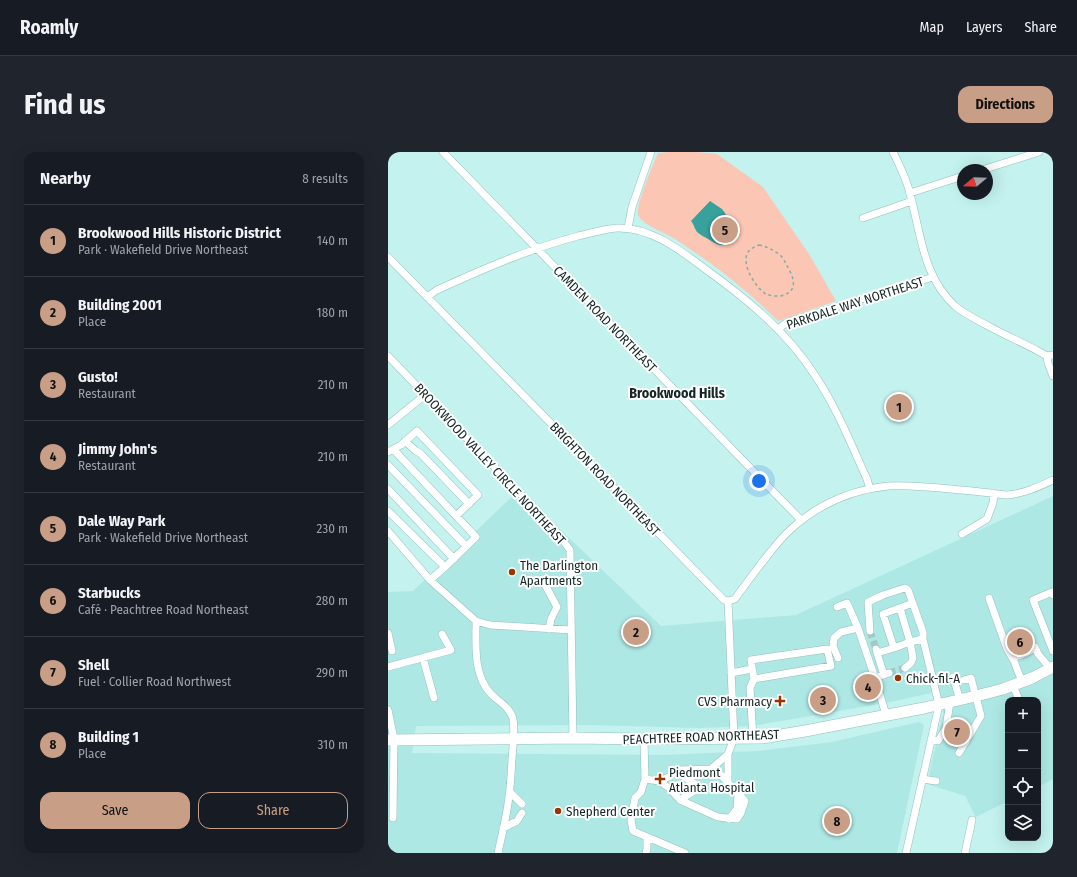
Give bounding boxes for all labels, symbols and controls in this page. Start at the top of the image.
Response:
text: Roamly [20,16,78,39]
text: Map [920,19,944,36]
text: Layers [966,19,1002,36]
text: Share [1024,19,1057,36]
button: Directions [958,86,1053,123]
text: Find us [24,88,106,121]
north arrow [957,164,993,200]
text: Nearby [40,168,91,189]
text: 8 results [302,171,348,186]
pin: 5 [712,215,738,245]
text: Brookwood Hills Historic District [78,224,281,242]
text: 1 [50,233,56,248]
text: 140 m [317,233,348,248]
text: Park · Wakefield Drive Northeast [78,242,248,257]
street label: CAMDEN ROAD NORTHEAST [550,263,660,375]
street label: PARKDALE WAY NORTHEAST [785,274,925,332]
text: Building 2001 [78,296,162,314]
text: 2 [50,305,56,320]
text: 180 m [317,305,348,320]
text: Place [78,314,106,329]
text: Gusto! [78,368,118,386]
text: 3 [50,377,56,392]
text: 210 m [318,377,348,392]
street label: BROOKWOOD VALLEY CIRCLE NORTHEAST [411,380,569,548]
district label: Brookwood Hills [629,385,725,402]
text: Restaurant [78,386,136,401]
pin: 1 [886,392,912,422]
street label: BRIGHTON ROAD NORTHEAST [547,419,663,539]
text: Jimmy John's [78,440,157,458]
text: 4 [50,449,56,464]
text: 210 m [318,449,348,464]
text: Restaurant [78,458,136,473]
your location [749,471,769,491]
text: Dale Way Park [78,512,165,530]
text: 5 [50,521,56,536]
text: 230 m [317,521,348,536]
text: Park · Wakefield Drive Northeast [78,530,248,545]
place label: The Darlington Apartments [520,558,598,588]
marker: The Darlington Apartments [507,567,517,577]
text: Starbucks [78,584,140,602]
text: 6 [50,593,56,608]
text: 280 m [316,593,348,608]
text: Café · Peachtree Road Northeast [78,602,249,617]
pin: 2 [623,617,649,647]
pin: 6 [1007,627,1033,657]
text: Shell [78,656,109,674]
text: 7 [50,665,56,680]
text: 290 m [316,665,348,680]
place label: Chick-fil-A [906,671,960,686]
pin: 4 [855,672,881,702]
marker: Chick-fil-A [893,673,903,683]
text: Fuel · Collier Road Northwest [78,674,231,689]
pin: 3 [810,685,836,715]
place label: CVS Pharmacy [697,694,772,709]
marker: CVS Pharmacy [775,696,785,706]
map controls [1005,697,1041,841]
button: + [1005,697,1041,733]
pin: 7 [944,717,970,747]
street label: PEACHTREE ROAD NORTHEAST [622,727,780,747]
text: Building 1 [78,728,139,746]
button: − [1005,733,1041,769]
text: 8 [50,737,56,752]
text: 310 m [318,737,348,752]
text: Place [78,746,106,761]
place label: Piedmont Atlanta Hospital [669,765,755,795]
button: locate [1005,769,1041,805]
marker: Piedmont Atlanta Hospital [654,773,666,785]
button: Save [40,792,190,829]
button: Share [198,792,348,829]
place label: Shepherd Center [566,804,655,819]
button: layers [1005,805,1041,841]
marker: Shepherd Center [553,806,563,816]
pin: 8 [824,806,850,836]

